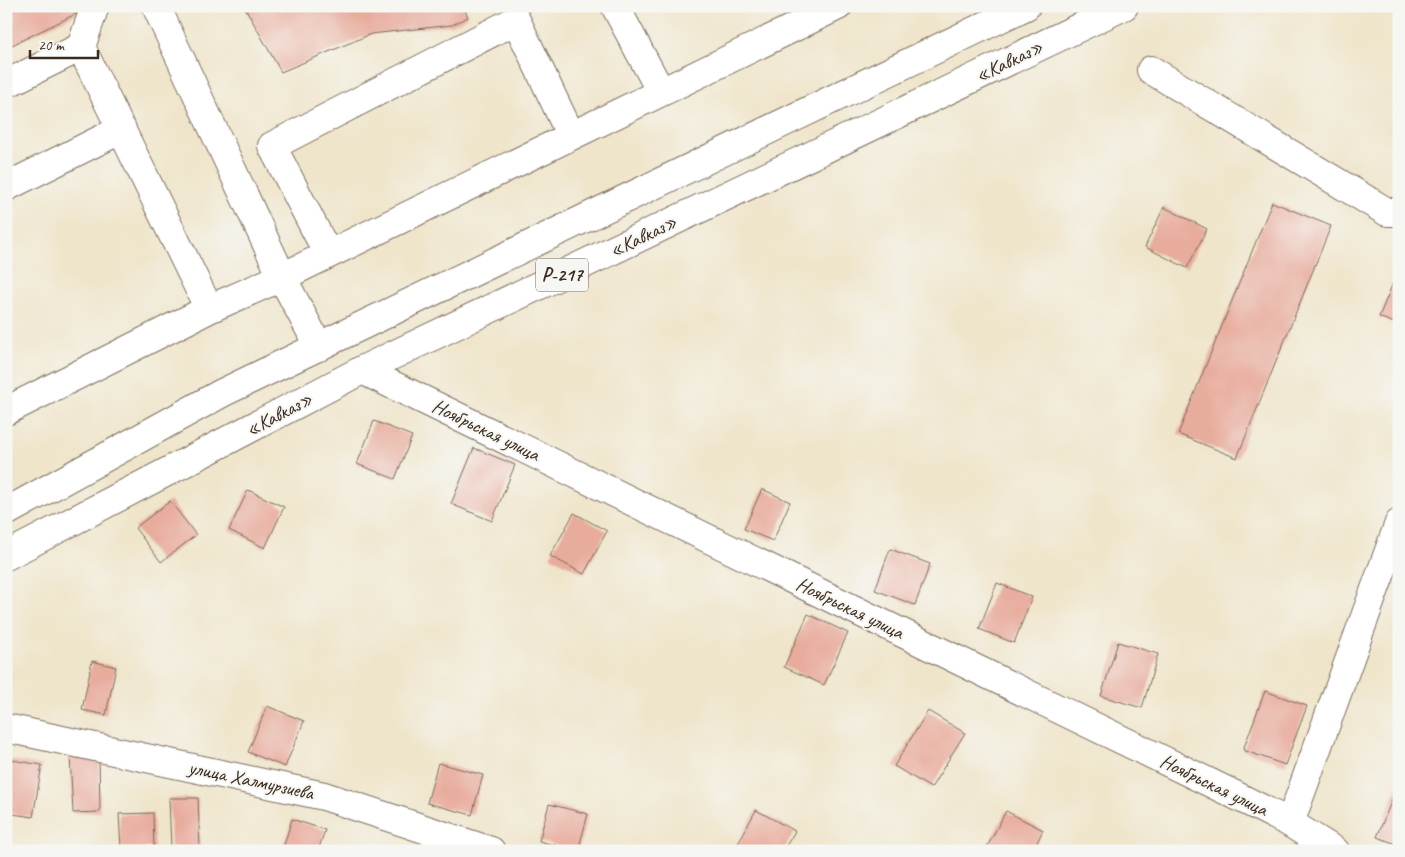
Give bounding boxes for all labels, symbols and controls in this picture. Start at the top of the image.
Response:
scale bar [30,28,98,60]
street label: «Кавказ» [971,34,1047,88]
text: 20 m [38,36,65,55]
street label: «Кавказ» [605,209,681,263]
road number: Р-217 [536,258,588,292]
street label: «Кавказ» [241,386,317,442]
street label: Ноябрьская улица [428,393,545,467]
street label: Ноябрьская улица [792,571,909,645]
street label: Ноябрьская улица [1156,748,1273,822]
street label: улица Халмурзиева [185,754,318,806]

